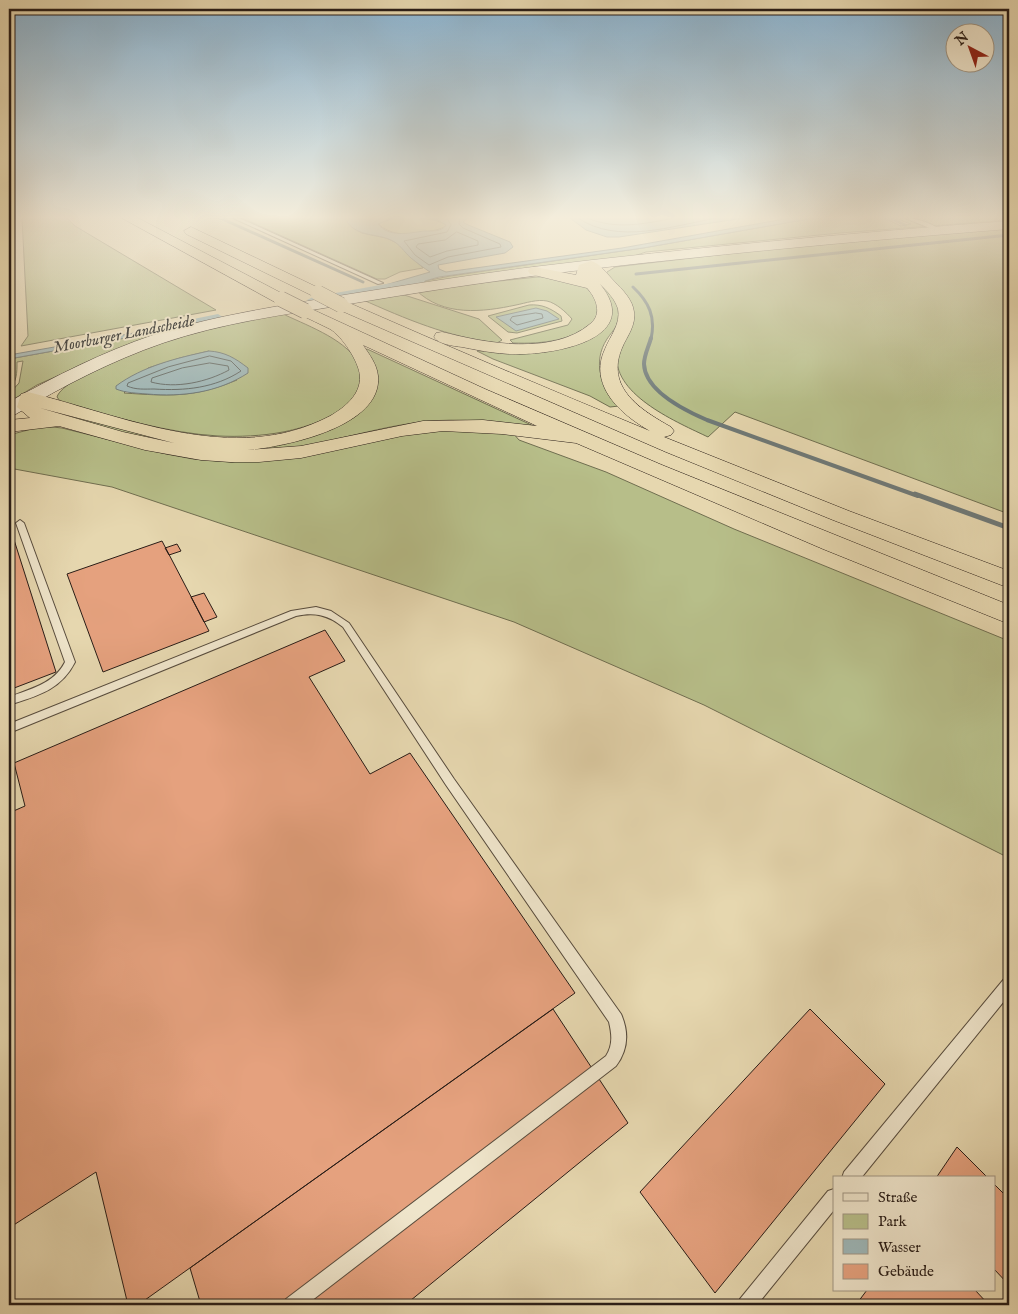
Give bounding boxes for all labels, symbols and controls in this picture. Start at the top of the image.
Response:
north arrow [946,22,996,72]
text: N [951,28,973,50]
water label: Moorburger Landscheide [52,311,197,359]
legend [833,1176,996,1292]
text: Straße [878,1188,918,1207]
text: Park [878,1212,908,1231]
text: Wasser [878,1238,921,1257]
text: Gebäude [878,1262,934,1281]

